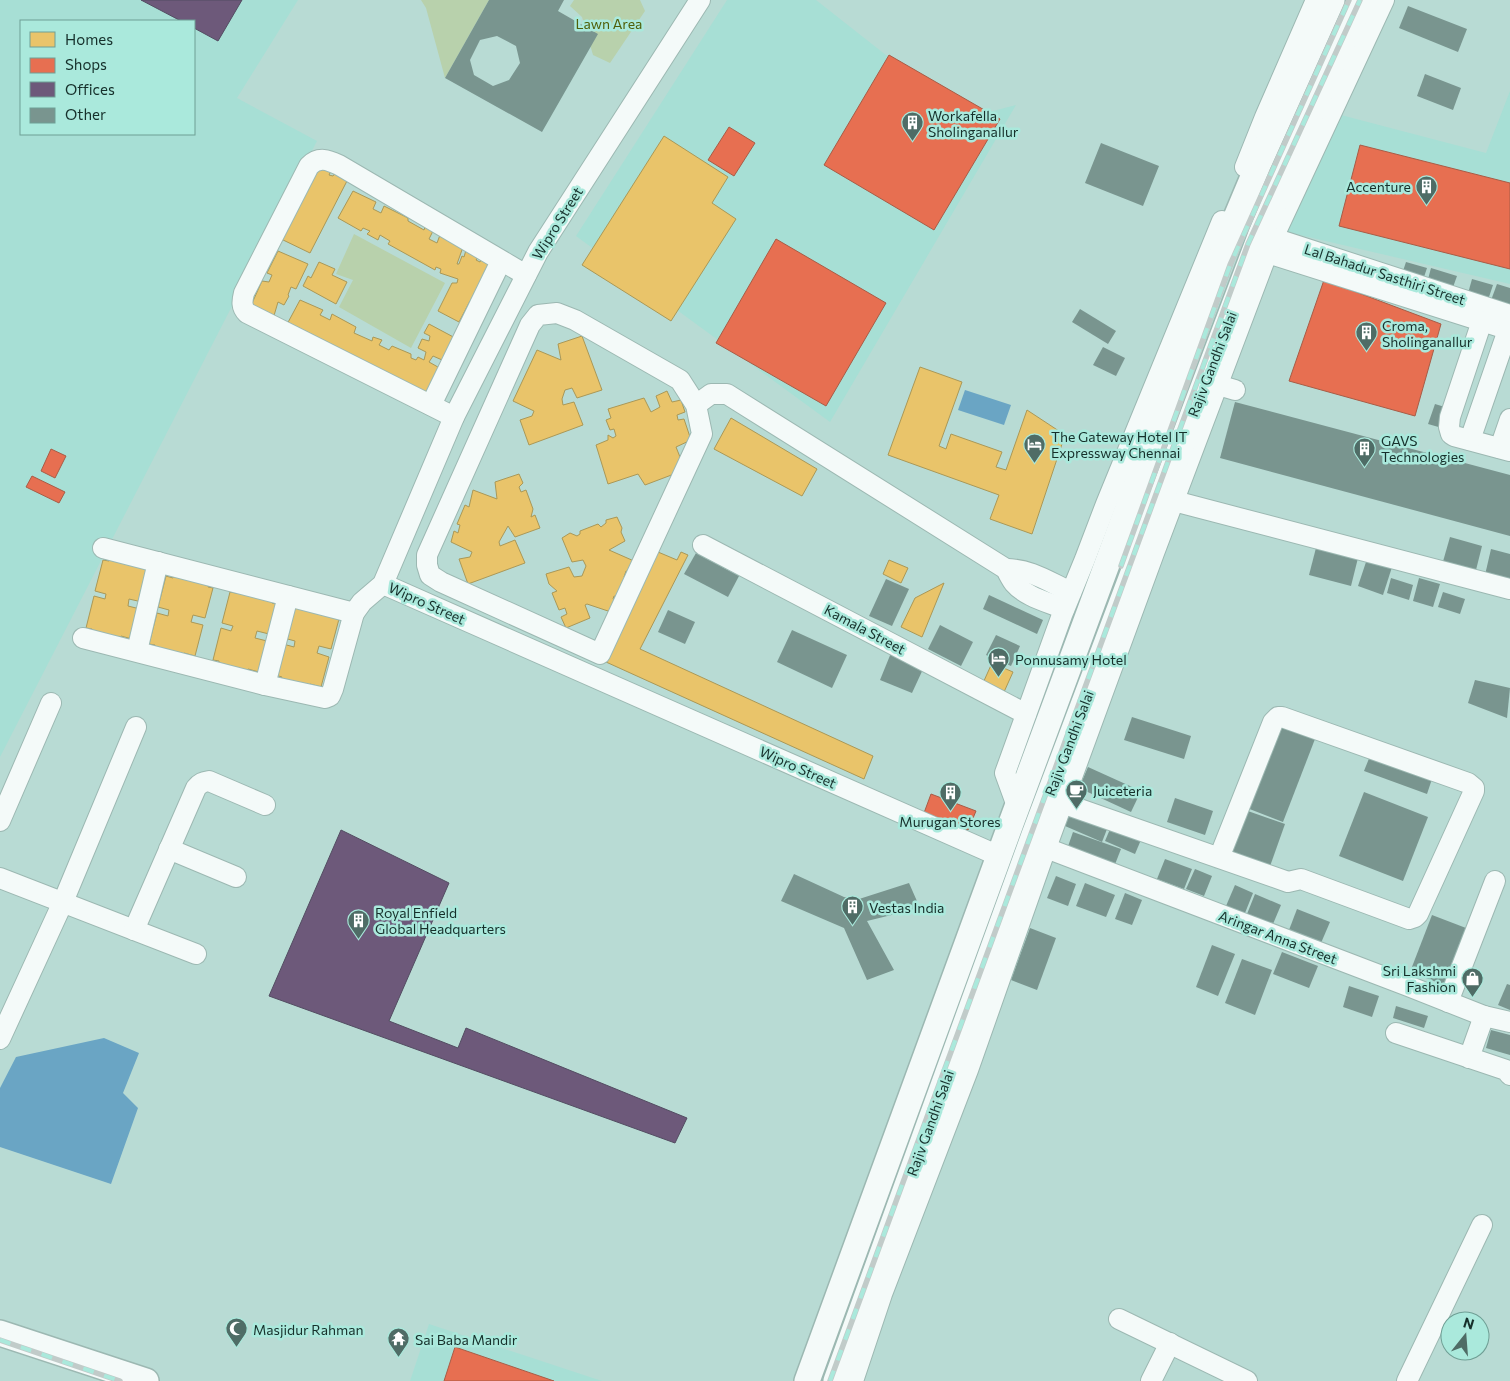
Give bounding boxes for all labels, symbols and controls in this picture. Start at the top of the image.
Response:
park label: Lawn Area [576,15,642,32]
legend [20,20,195,135]
text: Homes [65,30,113,48]
text: Shops [65,55,107,73]
text: Offices [65,80,115,98]
text: Other [65,105,106,123]
place label: Workafella Sholinganallur [928,107,1019,140]
building icon: Workafella Sholinganallur [900,111,924,142]
building icon: Accenture [1415,174,1439,205]
place label: Accenture [1346,178,1411,195]
street label: Wipro Street [528,183,586,262]
street label: Lal Bahadur Sasthiri Street [1302,240,1468,308]
street label: Rajiv Gandhi Salai [1184,309,1240,419]
place label: Croma, Sholinganallur [1382,317,1473,350]
building icon: Croma, Sholinganallur [1354,321,1378,352]
place label: The Gateway Hotel IT Expressway Chennai [1051,428,1188,461]
hotel icon: The Gateway Hotel IT Expressway Chennai [1023,432,1047,463]
place label: GAVS Technologies [1381,432,1464,465]
building icon: GAVS Technologies [1353,436,1377,467]
street label: Wipro Street [386,579,468,628]
street label: Kamala Street [822,601,909,658]
hotel icon: Ponnusamy Hotel [987,647,1011,678]
place label: Ponnusamy Hotel [1015,651,1127,668]
street label: Rajiv Gandhi Salai [1041,688,1097,798]
street label: Wipro Street [757,743,839,792]
cafe icon: Juiceteria [1065,778,1089,809]
building icon: Murugan Stores [938,781,962,812]
place label: Juiceteria [1093,782,1152,799]
place label: Murugan Stores [899,813,1001,830]
building icon: Vestas India [841,895,865,926]
place label: Vestas India [869,899,944,916]
place label: Royal Enfield Global Headquarters [375,904,506,937]
street label: Aringar Anna Street [1216,907,1340,967]
building icon: Royal Enfield Global Headquarters [347,908,371,939]
place label: Sri Lakshmi Fashion [1383,962,1456,995]
shop icon: Sri Lakshmi Fashion [1460,966,1484,997]
street label: Rajiv Gandhi Salai [903,1068,957,1178]
north arrow [1440,1311,1490,1361]
text: N [1461,1313,1476,1333]
mosque icon: Masjidur Rahman [225,1317,249,1348]
place label: Masjidur Rahman [253,1321,364,1338]
temple icon: Sai Baba Mandir [387,1327,411,1358]
place label: Sai Baba Mandir [415,1331,518,1348]

